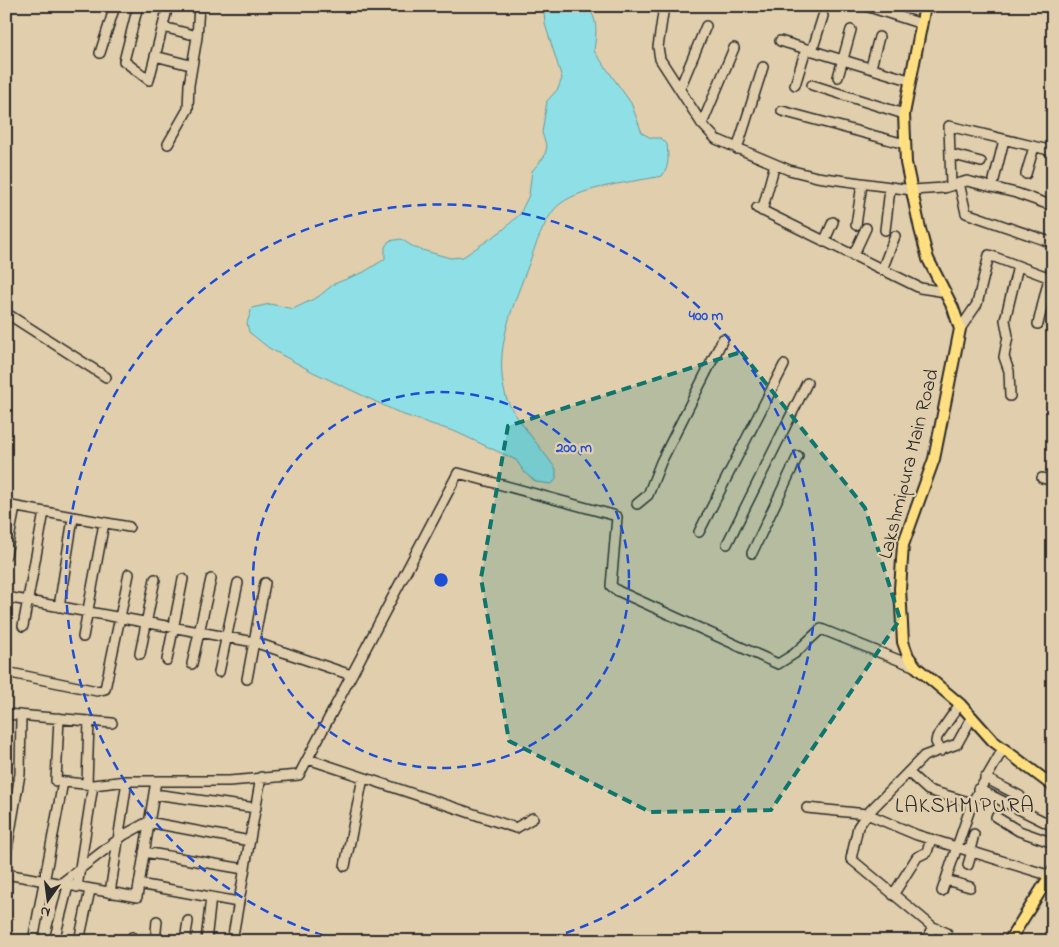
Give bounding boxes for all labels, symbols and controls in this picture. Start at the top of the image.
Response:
text: 400 m [688,305,724,327]
street label: Lakshmipura Main Road [872,366,948,562]
text: 200 m [555,437,592,459]
centre of rings [432,571,450,589]
district label: LAKSHMIPURA [895,791,1035,823]
north arrow [22,874,72,924]
text: N [38,900,52,922]

